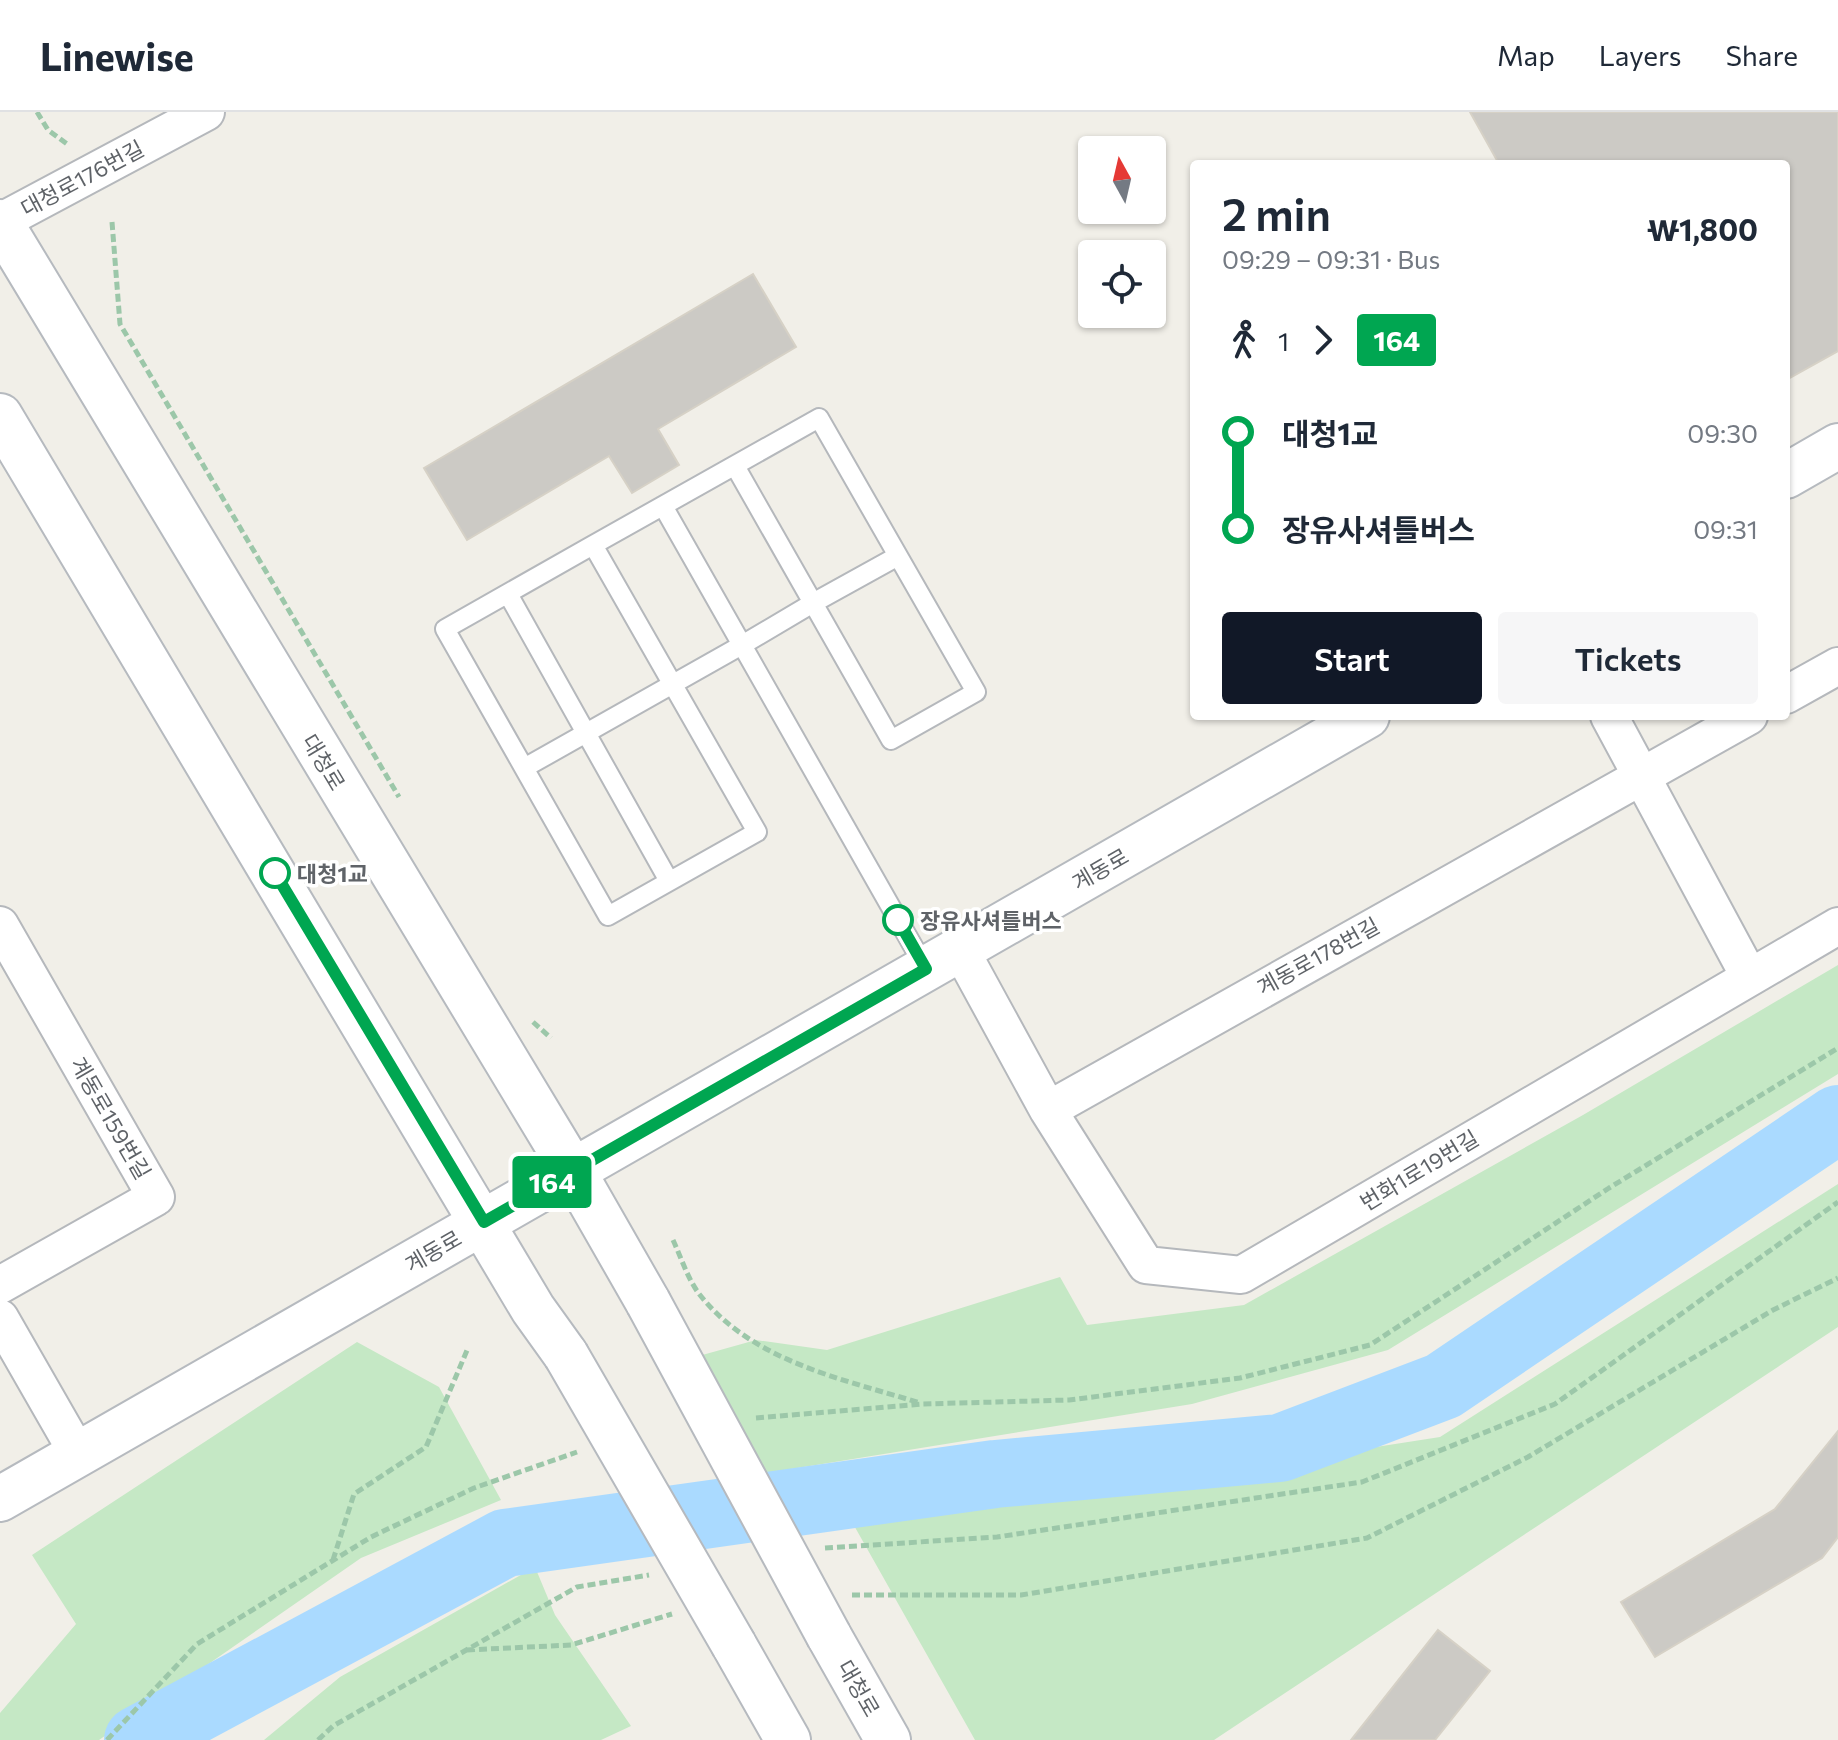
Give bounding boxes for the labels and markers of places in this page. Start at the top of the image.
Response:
marker: 대청1교 [260,858,290,888]
place label: 대청1교 [297,860,368,887]
marker: 장유사셔틀버스 [883,905,913,935]
place label: 장유사셔틀버스 [920,907,1062,934]

